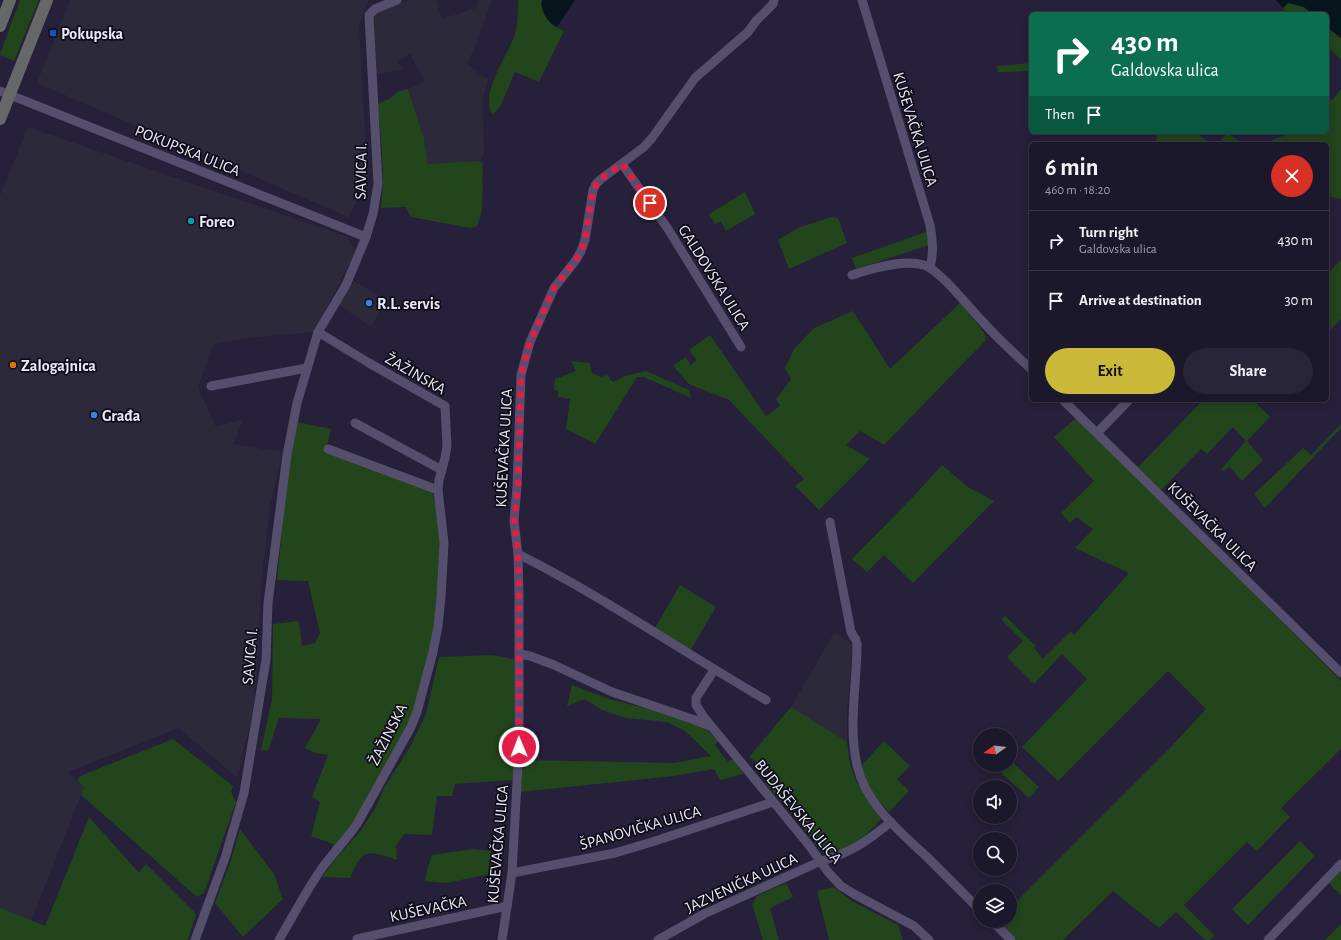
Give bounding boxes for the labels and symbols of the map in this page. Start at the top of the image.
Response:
place label: Pokupska [61,26,124,42]
marker: Pokupska [48,28,58,38]
street label: KUŠEVAČKA ULICA [890,69,942,189]
street label: POKUPSKA ULICA [133,123,243,179]
street label: SAVICA I. [353,142,369,200]
pin [633,186,667,220]
place label: Foreo [199,214,235,230]
marker: Foreo [186,216,196,226]
street label: GALDOVSKA ULICA [675,222,753,333]
place label: R.L. servis [377,296,440,312]
marker: R.L. servis [364,298,374,308]
street label: ŽAŽINSKA [383,348,449,398]
place label: Zalogajnica [21,358,96,375]
marker: Zalogajnica [8,360,18,370]
street label: KUŠEVAČKA ULICA [491,388,515,508]
place label: Građa [102,408,141,424]
marker: Građa [89,410,99,420]
street label: KUŠEVAČKA ULICA [1165,478,1261,574]
street label: SAVICA I. [240,627,260,685]
street label: ŽAŽINSKA [364,700,410,768]
position arrow [498,726,540,768]
north arrow [973,728,1017,772]
street label: BUDAŠEVSKA ULICA [752,755,846,867]
street label: KUŠEVAČKA ULICA [483,784,511,904]
street label: ŠPANOVIČKA ULICA [577,801,703,853]
street label: JAZVENIČKA ULICA [682,848,800,916]
street label: KUŠEVAČKA [388,891,468,925]

